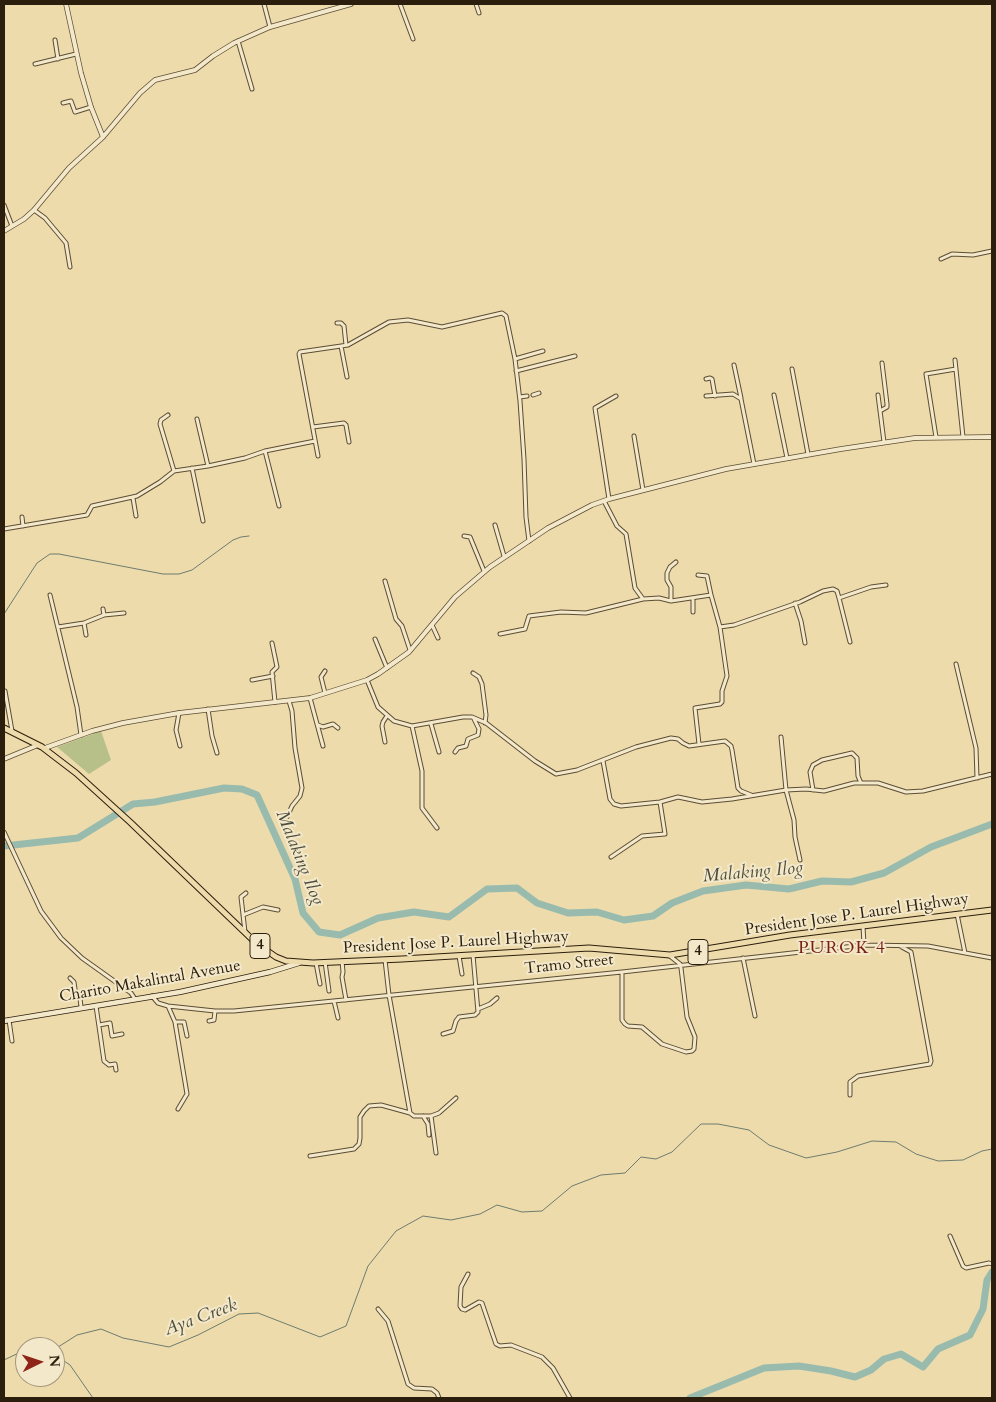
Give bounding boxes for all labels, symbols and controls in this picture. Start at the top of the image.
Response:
water label: Malaking Ilog [270,807,328,909]
water label: Malaking Ilog [702,858,804,888]
street label: President Jose P. Laurel Highway [744,890,970,940]
street label: President Jose P. Laurel Highway [343,927,569,959]
road number: 4 [250,934,270,958]
district label: PUROK 4 [797,938,887,960]
road number: 4 [688,940,708,964]
street label: Tramo Street [524,951,614,979]
street label: Charito Makalintal Avenue [58,957,242,1007]
water label: Aya Creek [162,1295,240,1341]
north arrow [15,1337,65,1387]
text: N [45,1354,64,1368]

